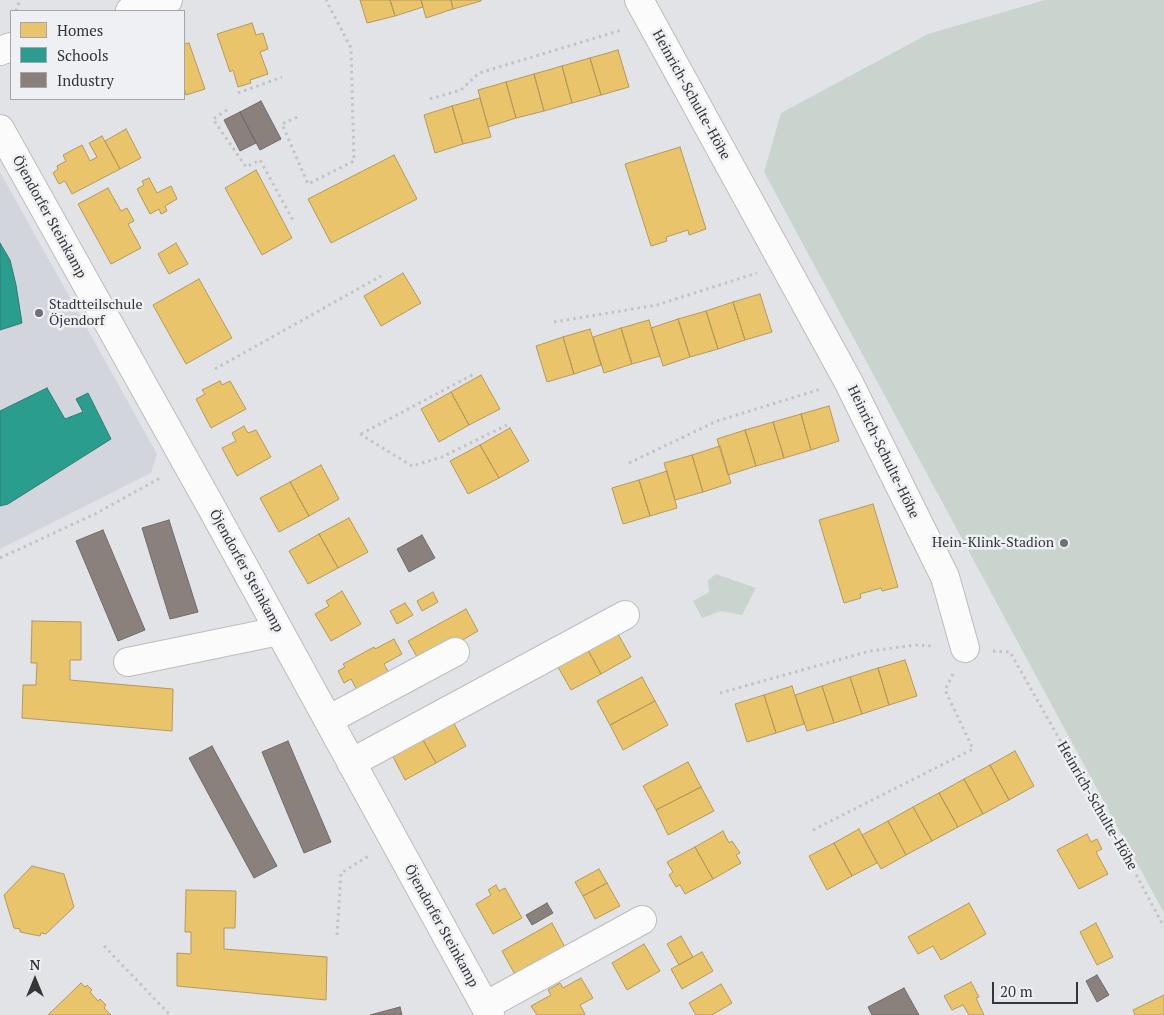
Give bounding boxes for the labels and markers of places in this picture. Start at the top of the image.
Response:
place label: Stadtteilschule Öjendorf [49,297,142,330]
marker: Stadtteilschule Öjendorf [33,307,45,319]
place label: Hein-Klink-Stadion [932,535,1054,551]
marker: Hein-Klink-Stadion [1058,537,1070,549]

